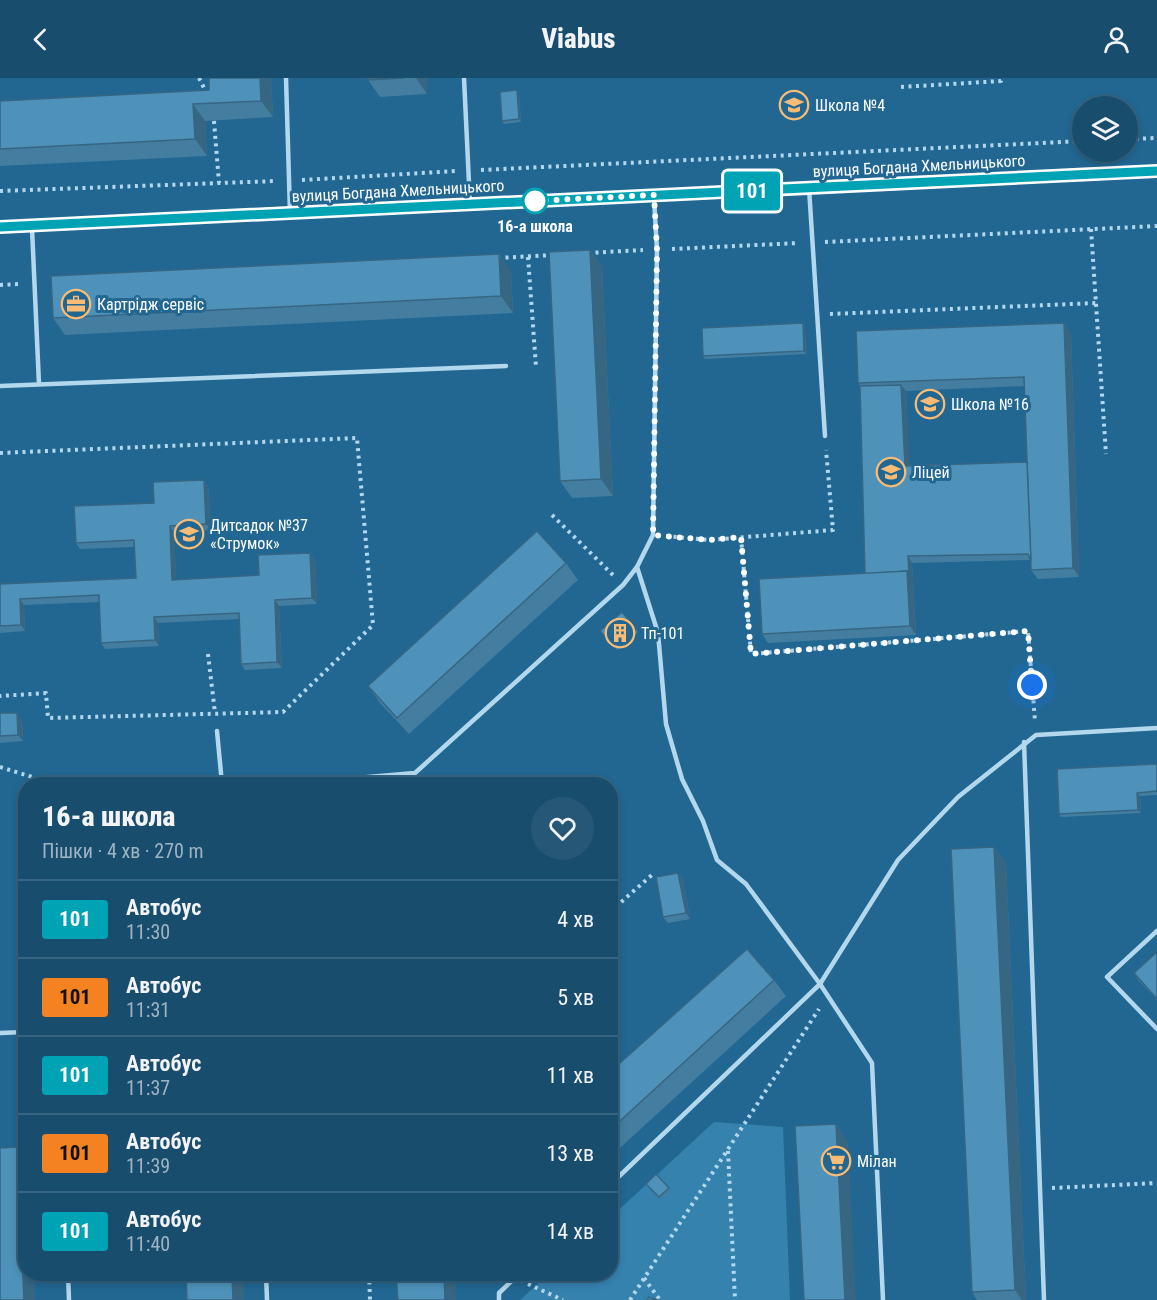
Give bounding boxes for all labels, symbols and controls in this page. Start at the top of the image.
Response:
icon: back [24,23,57,56]
text: Viabus [541,23,616,55]
icon: person [1100,23,1133,56]
school or university icon: Школа №4 [778,89,810,121]
place label: Школа №4 [815,96,885,115]
map controls [1072,96,1138,162]
button: layers [1072,96,1138,162]
street label: вулиця Богдана Хмельницького [812,151,1026,181]
line badge: 101 [718,172,786,210]
street label: вулиця Богдана Хмельницького [291,176,505,206]
text: 101 [736,179,768,203]
marker: 16-а школа [522,188,548,214]
place label: 16-а школа [497,217,573,236]
office icon: Картрiдж сервiс [60,288,92,320]
place label: Картрiдж сервiс [97,295,204,314]
school or university icon: Школа №16 [914,388,946,420]
place label: Школа №16 [951,395,1029,414]
school or university icon: Ліцей [875,456,907,488]
place label: Ліцей [912,463,950,482]
place label: Дитсадок №37 «Струмок» [210,516,308,553]
school or university icon: Дитсадок №37 «Струмок» [173,518,205,550]
building icon: Тп-101 [604,617,636,649]
place label: Тп-101 [641,624,684,643]
your location [1017,670,1047,700]
button: heart [531,797,594,860]
text: 16-а школа [42,800,176,833]
text: Пішки · 4 хв · 270 m [42,839,204,863]
text: Автобус [126,895,201,920]
text: 101 [59,907,91,931]
text: 4 хв [557,907,594,932]
text: 11:30 [126,920,170,944]
text: Автобус [126,973,201,998]
text: 101 [59,985,91,1009]
text: 5 хв [557,985,594,1010]
text: 11:31 [126,998,170,1022]
text: Автобус [126,1051,201,1076]
text: 101 [59,1063,91,1087]
text: 11 хв [546,1063,594,1088]
text: 11:37 [126,1076,170,1100]
text: Автобус [126,1129,201,1154]
text: 101 [59,1141,91,1165]
text: 13 хв [546,1141,594,1166]
supermarket icon: Мілан [820,1145,852,1177]
place label: Мілан [857,1152,897,1171]
text: 11:39 [126,1154,170,1178]
text: Автобус [126,1207,201,1232]
text: 101 [59,1219,91,1243]
text: 14 хв [546,1219,594,1244]
text: 11:40 [126,1232,170,1256]

